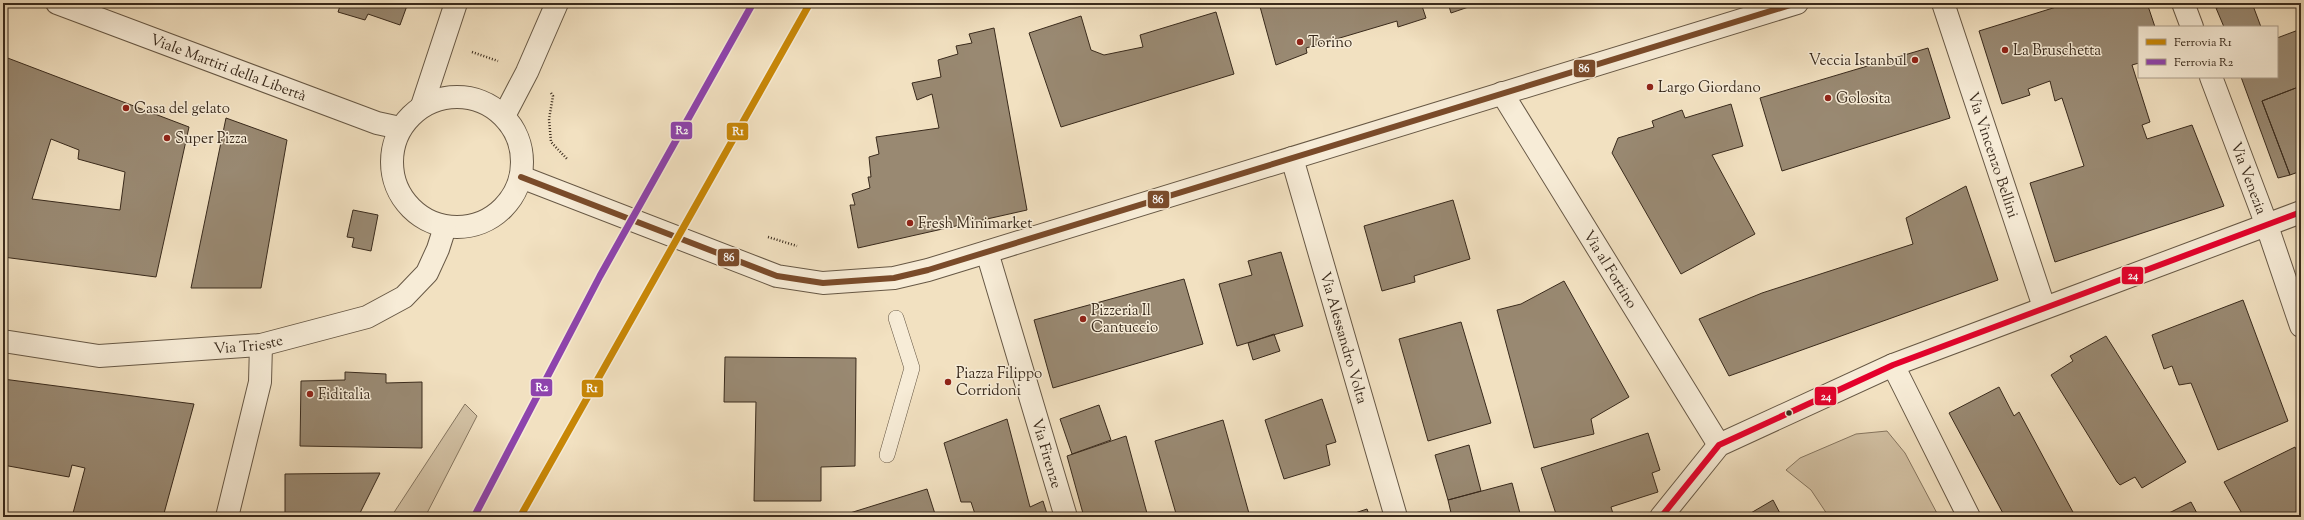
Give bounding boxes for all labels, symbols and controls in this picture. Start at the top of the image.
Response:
legend [2138,26,2278,78]
street label: Viale Martiri della Libertà [147,30,309,108]
place label: Torino [1308,33,1352,54]
text: Ferrovia R1 [2174,34,2232,52]
marker: Torino [1295,37,1305,47]
place label: La Bruschetta [2013,41,2101,62]
marker: La Bruschetta [2000,45,2010,55]
place label: Veccia Istanbul [1809,51,1907,72]
text: Ferrovia R2 [2174,54,2234,72]
marker: Veccia Istanbul [1910,55,1920,65]
line badge: 86 [1573,59,1596,78]
text: 86 [1579,61,1590,77]
place label: Largo Giordano [1658,78,1761,99]
marker: Largo Giordano [1645,82,1655,92]
place label: Golosita [1836,89,1891,110]
street label: Via Vincenzo Bellini [1961,89,2023,221]
marker: Golosita [1823,93,1833,103]
place label: Casa del gelato [134,99,230,120]
marker: Casa del gelato [121,103,131,113]
line badge: R2 [670,121,693,140]
line badge: R1 [726,122,749,141]
text: R2 [674,123,689,139]
text: R1 [731,124,744,140]
place label: Super Pizza [175,129,248,150]
marker: Super Pizza [162,133,172,143]
street label: Via Venezia [2224,139,2271,218]
line badge: 86 [1147,190,1170,209]
text: 86 [1153,192,1164,208]
place label: Fresh Minimarket [918,214,1032,235]
marker: Fresh Minimarket [905,218,915,228]
street label: Via al Fortino [1577,227,1641,313]
line badge: 86 [717,248,740,267]
text: 86 [724,250,735,266]
line badge: 24 [2121,266,2144,285]
text: 24 [2128,268,2139,284]
street label: Via Alessandro Volta [1314,270,1372,407]
place label: Pizzeria Il Cantuccio [1091,301,1158,339]
marker: Pizzeria Il Cantuccio [1078,314,1088,324]
street label: Via Trieste [213,331,286,360]
place label: Piazza Filippo Corridoni [956,364,1042,402]
marker: Piazza Filippo Corridoni [943,377,953,387]
line badge: R2 [530,378,553,397]
line badge: R1 [581,379,604,398]
text: R2 [534,380,549,396]
text: R1 [585,381,598,397]
place label: Fiditalia [318,385,370,406]
line badge: 24 [1814,386,1837,406]
marker: Fiditalia [305,389,315,399]
text: 24 [1821,389,1832,405]
unlabelled marker [1784,408,1794,418]
street label: Via Firenze [1025,416,1066,491]

